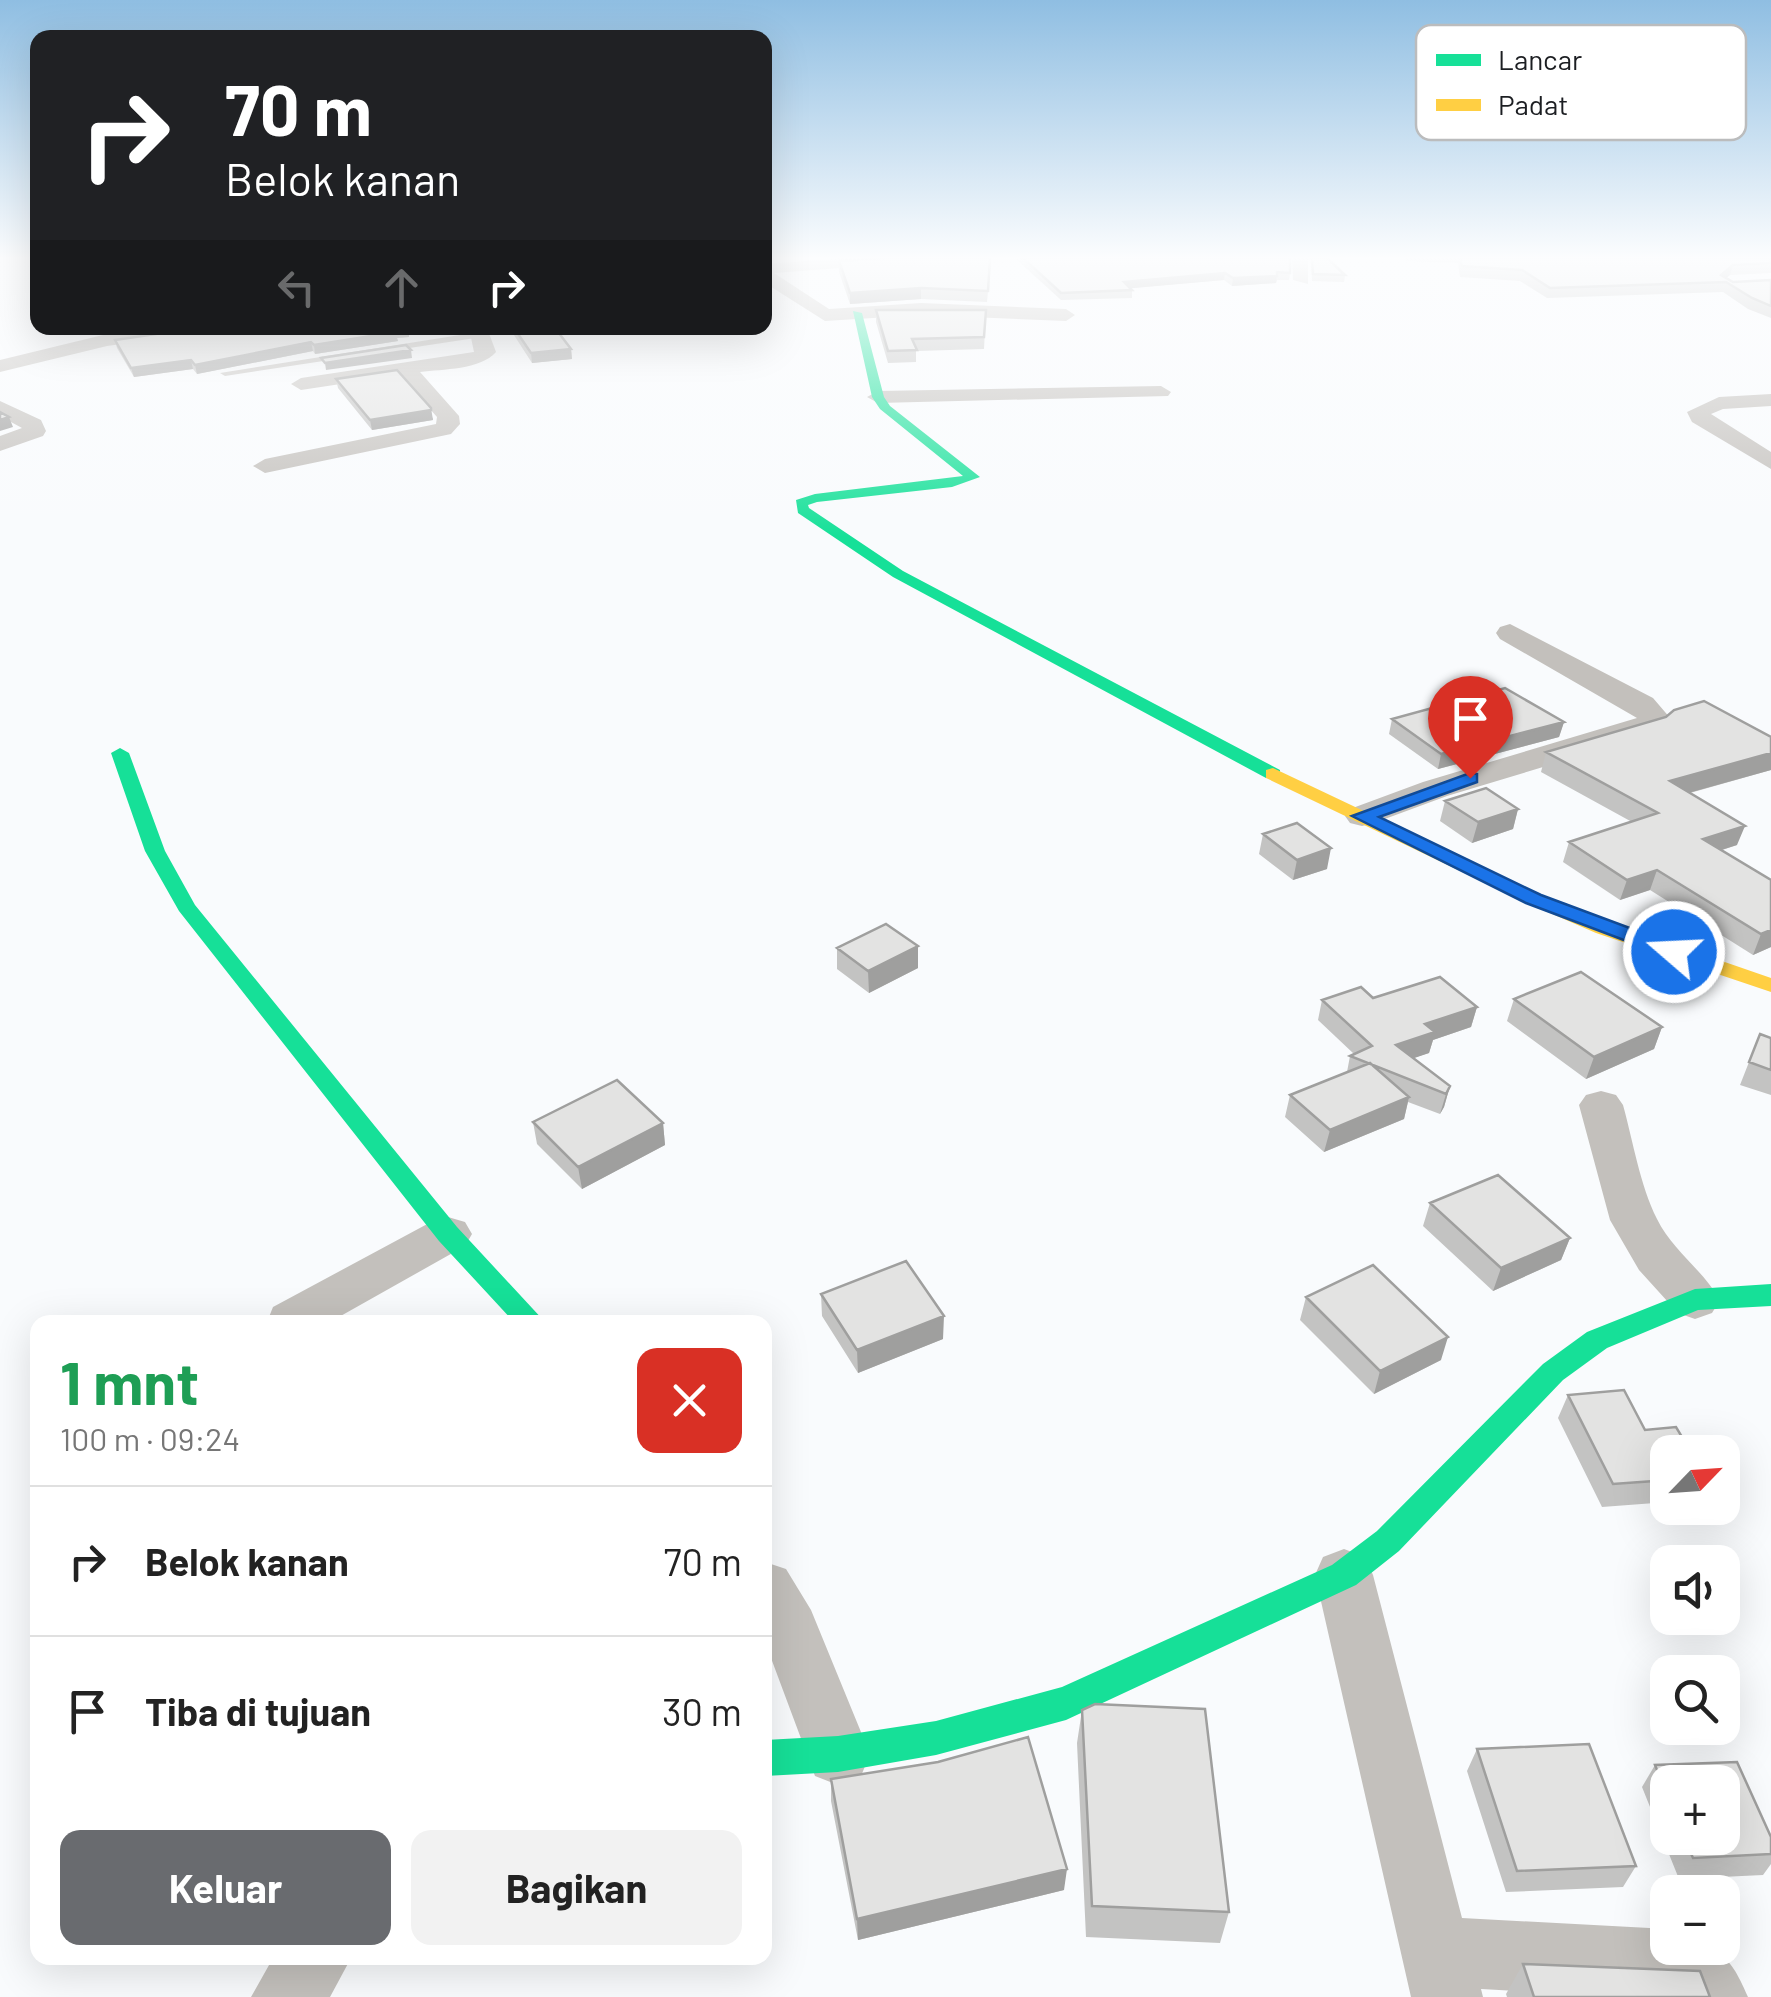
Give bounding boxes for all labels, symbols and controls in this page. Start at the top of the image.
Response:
legend [1416,25,1746,140]
text: Lancar [1498,42,1582,76]
text: 70 m [225,66,372,150]
icon: right [60,70,190,200]
text: Padat [1498,87,1568,121]
text: Belok kanan [225,151,460,205]
icon: left [269,260,324,315]
icon: ahead [374,260,429,315]
icon: right [479,260,534,315]
pin [1428,676,1513,779]
icon: arrive [1443,691,1498,746]
position arrow [1622,900,1726,1004]
text: 1 mnt [60,1345,199,1417]
button: close [637,1348,742,1453]
text: 100 m · 09:24 [60,1419,240,1457]
north arrow [1650,1435,1740,1525]
map controls [1650,1435,1740,1965]
icon: right [60,1534,115,1589]
text: Belok kanan [145,1538,349,1584]
text: 70 m [664,1538,742,1584]
button: sound [1650,1545,1740,1635]
button: search [1650,1655,1740,1745]
icon: arrive [60,1684,115,1739]
text: Tiba di tujuan [145,1688,371,1734]
text: 30 m [662,1688,742,1734]
button: + [1650,1765,1740,1855]
button: Keluar [60,1830,391,1945]
button: Bagikan [411,1830,742,1945]
button: − [1650,1875,1740,1965]

